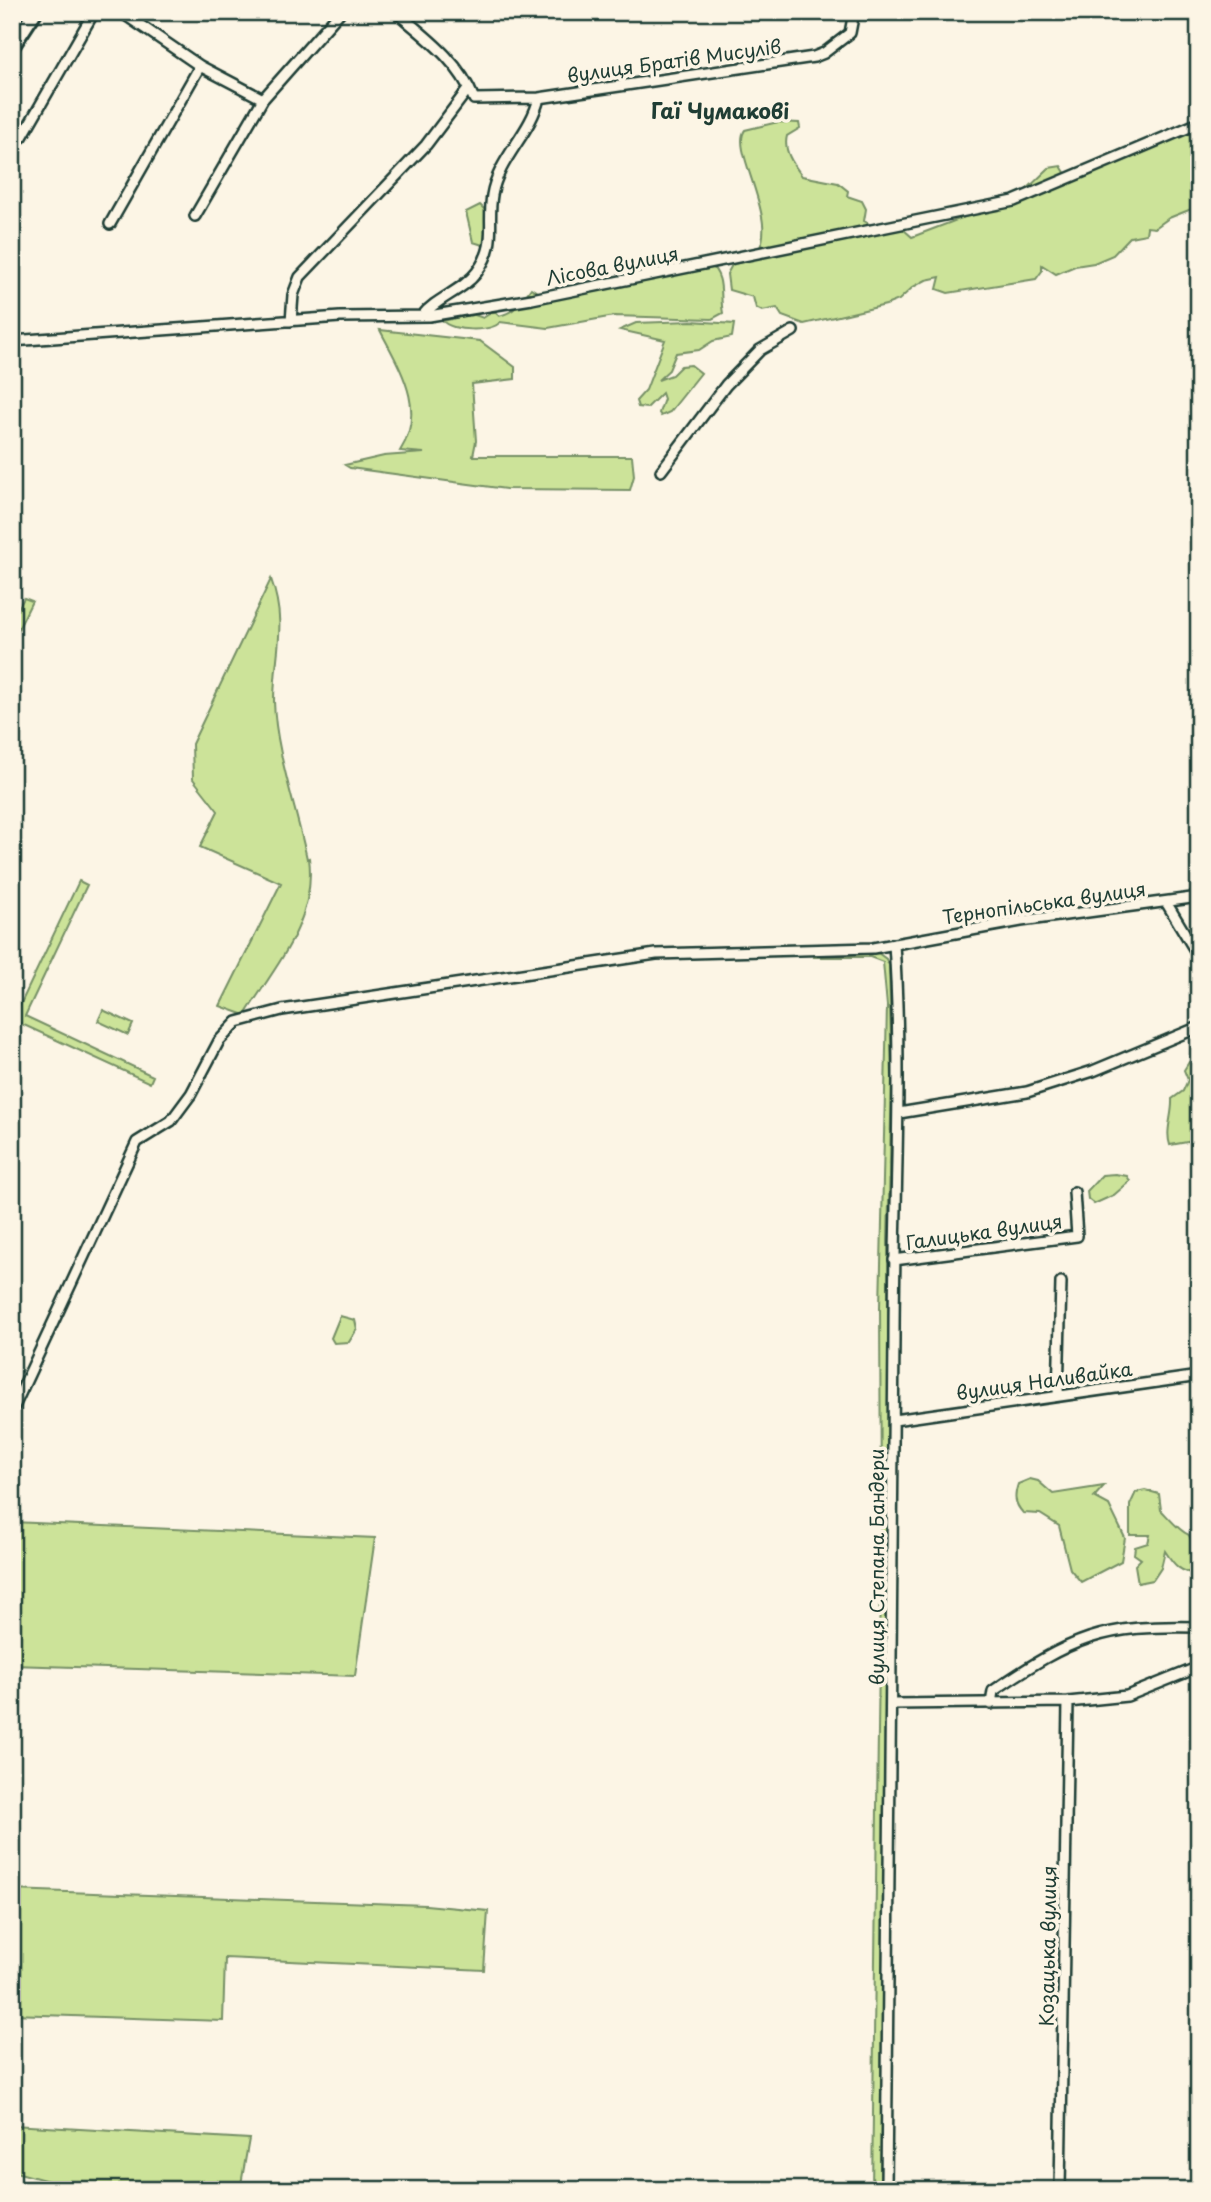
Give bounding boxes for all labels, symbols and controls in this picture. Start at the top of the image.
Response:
street label: вулиця Братів Мисулів [565,31,783,89]
district label: Гаї Чумакові [651,94,789,126]
street label: Лісова вулиця [543,238,681,292]
street label: Тернопільська вулиця [940,874,1148,930]
street label: Галицька вулиця [904,1206,1064,1256]
street label: вулиця Наливайка [954,1354,1134,1406]
street label: вулиця Степана Бандери [862,1449,890,1685]
street label: Козацька вулиця [1032,1865,1062,2027]

